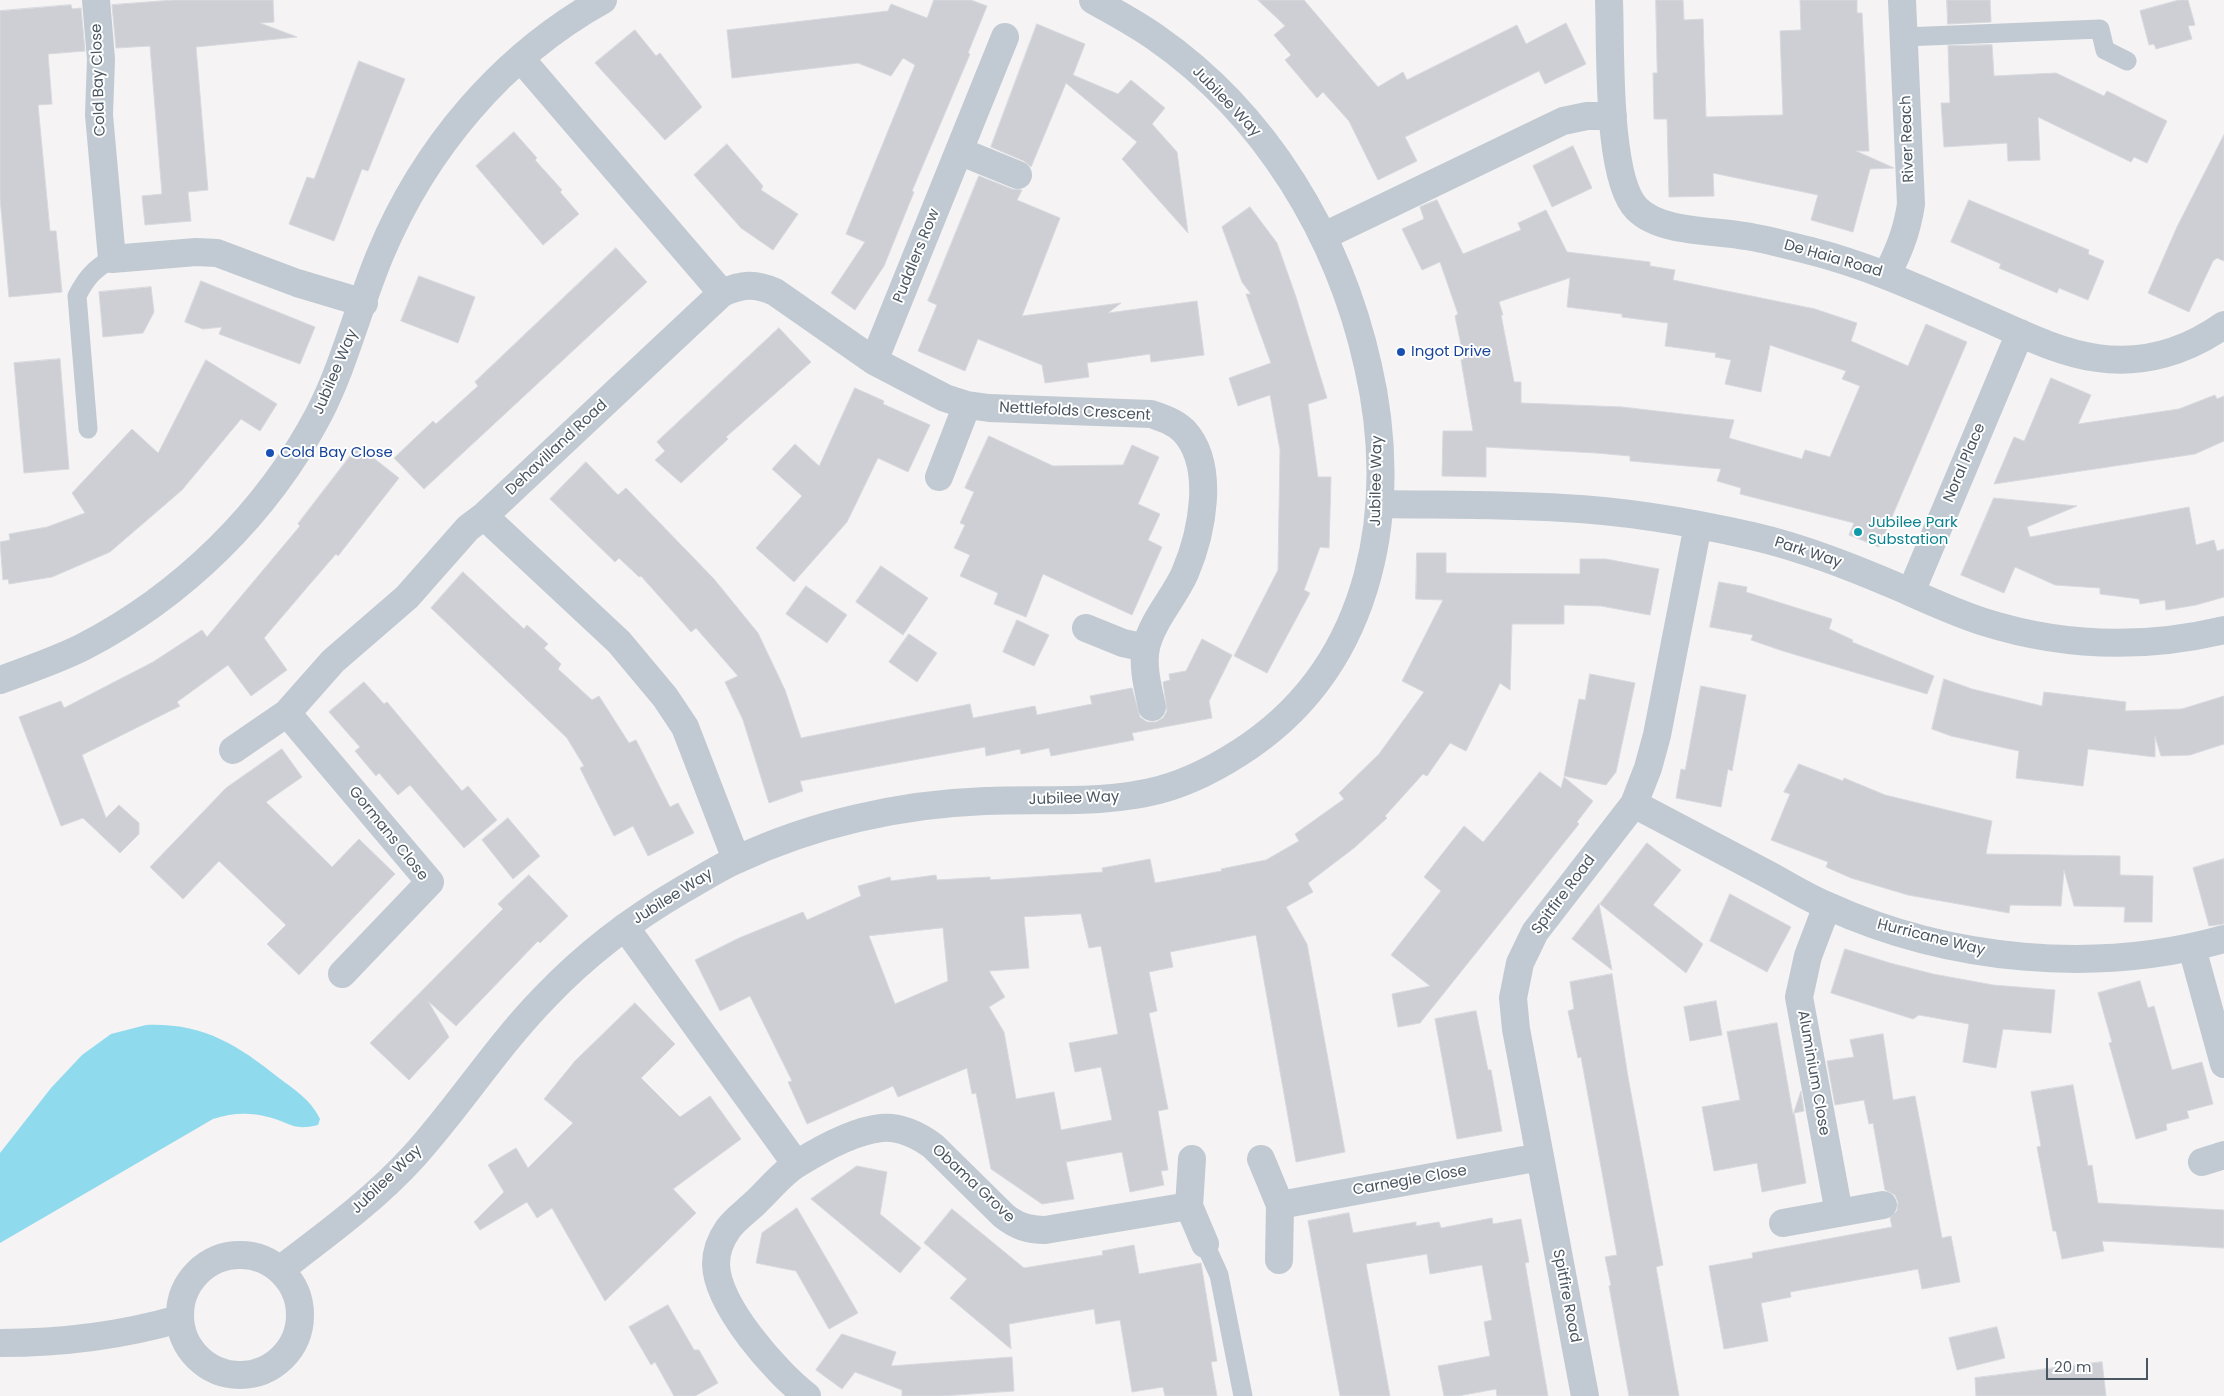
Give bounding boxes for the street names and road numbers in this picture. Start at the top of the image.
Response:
street label: Cold Bay Close [88,23,110,137]
street label: Jubilee Way [1188,63,1264,141]
street label: River Reach [1897,95,1919,183]
street label: Puddlers Row [890,206,944,306]
street label: De Haia Road [1782,236,1884,282]
street label: Jubilee Way [310,327,362,417]
street label: Dehavilland Road [503,396,611,500]
street label: Nettlefolds Crescent [999,399,1151,425]
street label: Noral Place [1940,421,1990,505]
street label: Jubilee Way [1367,435,1387,527]
street label: Park Way [1772,534,1844,572]
street label: Gormans Close [345,783,431,885]
street label: Jubilee Way [1028,788,1120,810]
street label: Spitfire Road [1528,852,1600,938]
street label: Jubilee Way [630,865,716,929]
street label: Hurricane Way [1875,916,1987,960]
street label: Aluminium Close [1793,1009,1833,1137]
street label: Obama Grove [928,1141,1018,1227]
street label: Jubilee Way [348,1142,426,1218]
street label: Carnegie Close [1352,1162,1468,1200]
street label: Spitfire Road [1548,1248,1584,1344]

